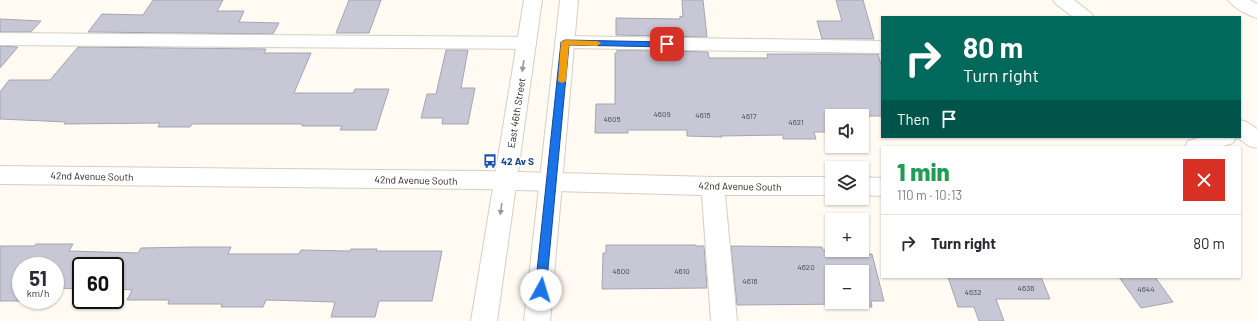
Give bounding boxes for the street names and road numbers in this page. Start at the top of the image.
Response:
street label: East 46th Street [505,77,528,149]
street label: 42nd Avenue South [50,169,134,183]
street label: 42nd Avenue South [374,173,458,187]
street label: 42nd Avenue South [698,179,782,193]

